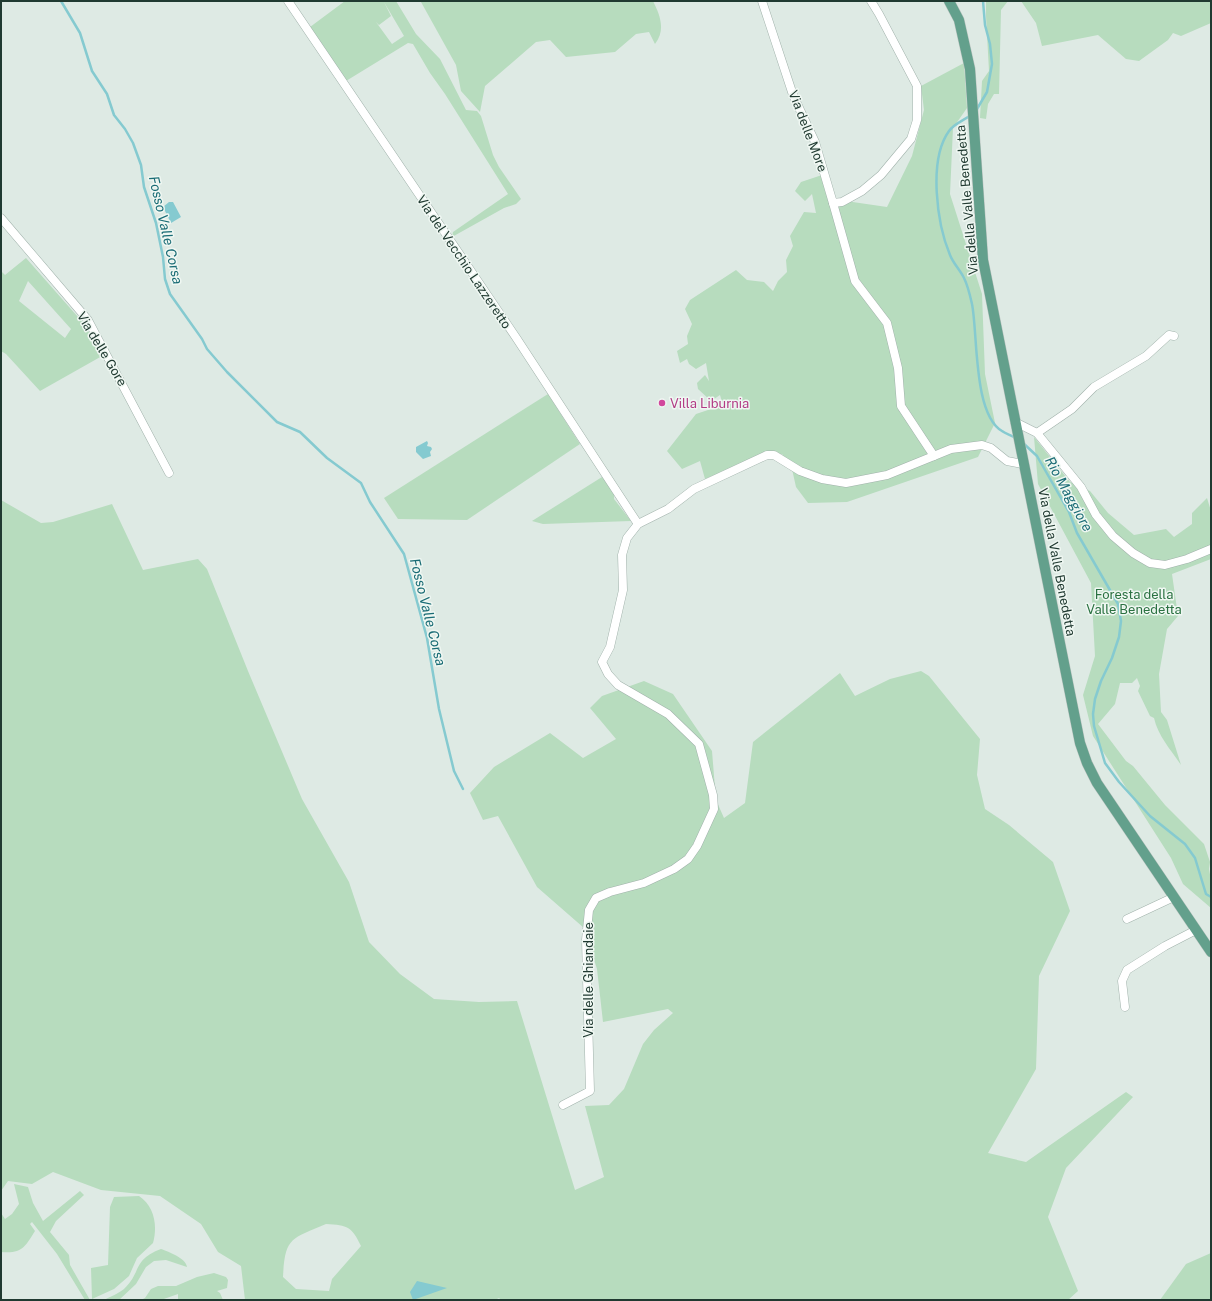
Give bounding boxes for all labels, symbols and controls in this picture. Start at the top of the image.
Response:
street label: Via delle More [786,88,830,174]
street label: Via della Valle Benedetta [953,124,981,276]
water label: Fosso Valle Corsa [146,174,186,286]
street label: Via del Vecchio Lazzeretto [414,192,514,332]
street label: Via delle Gore [74,309,130,389]
place label: Villa Liburnia [670,396,749,411]
marker: Villa Liburnia [657,398,667,408]
water label: Rio Maggiore [1042,454,1096,535]
street label: Via della Valle Benedetta [1035,487,1079,637]
water label: Fosso Valle Corsa [407,556,449,668]
park label: Foresta della Valle Benedetta [1086,587,1182,617]
street label: Via delle Ghiandaie [581,922,596,1038]

